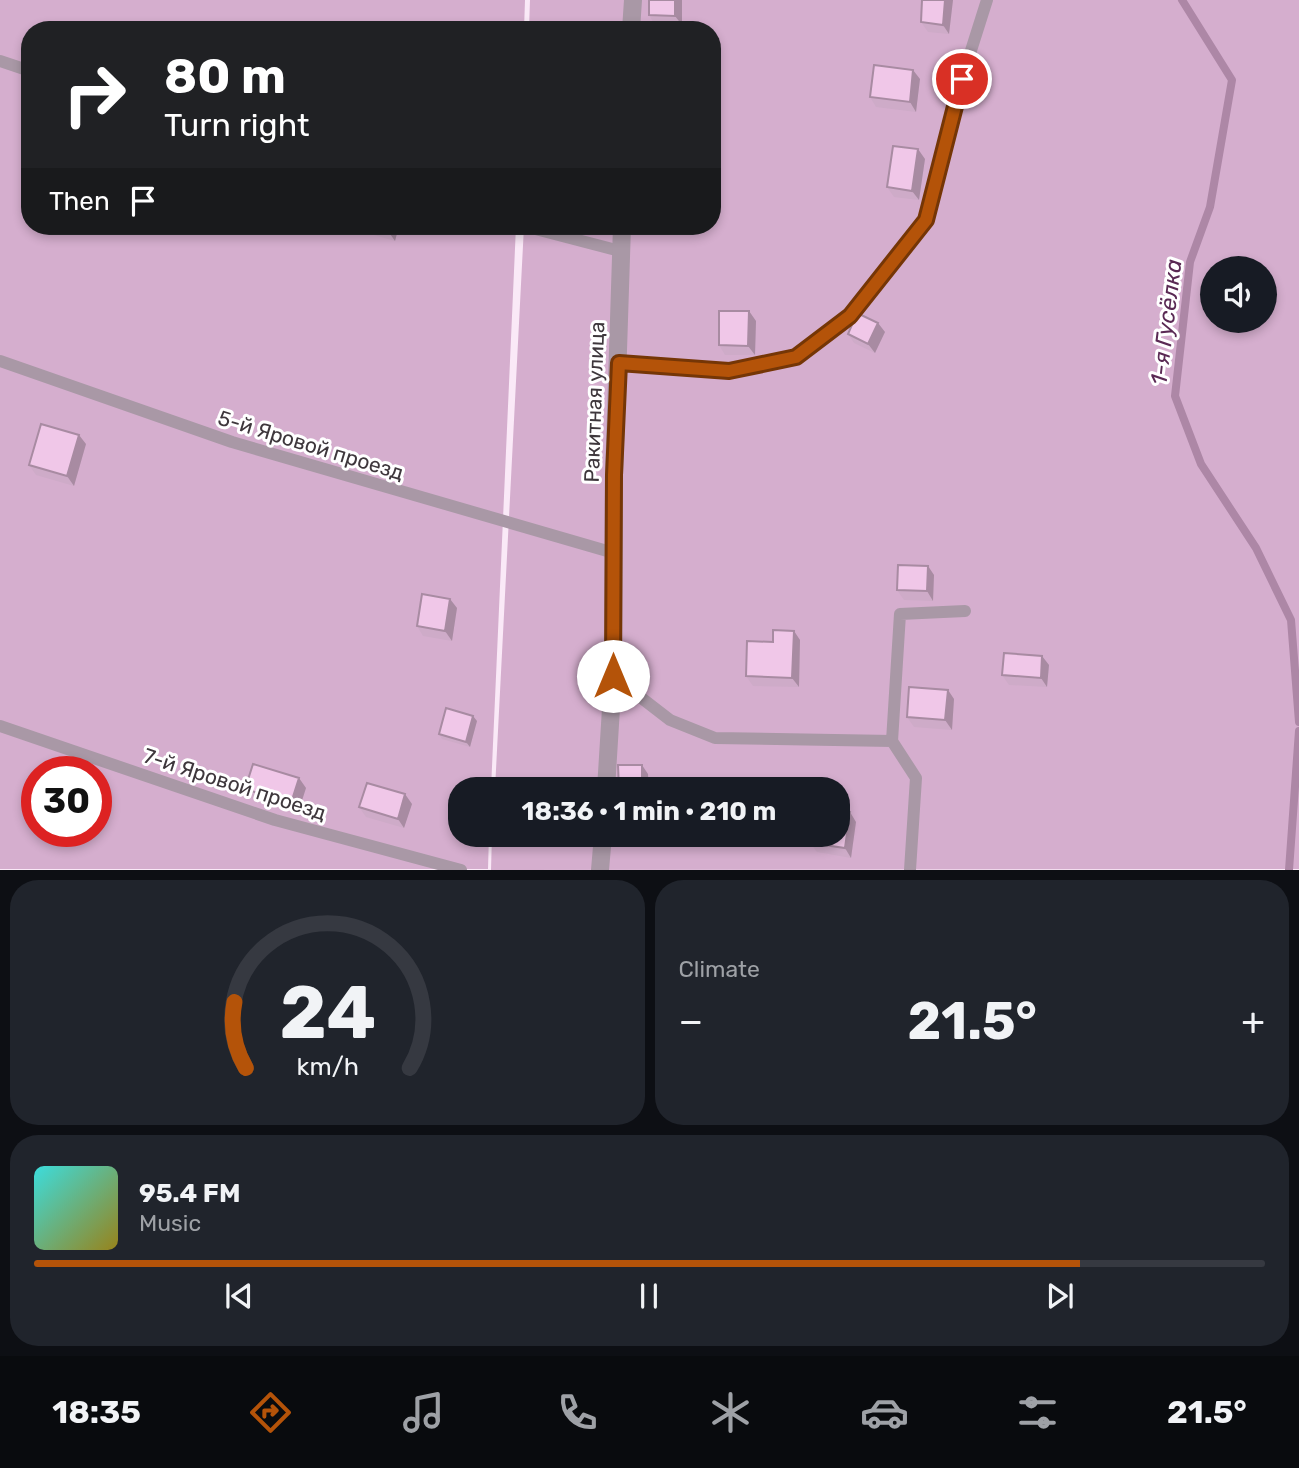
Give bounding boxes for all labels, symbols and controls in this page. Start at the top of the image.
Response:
text: 80 m [164,47,286,105]
icon: right [49,49,140,140]
pin [932,49,992,109]
icon: arrive [943,60,981,98]
text: Turn right [164,106,309,144]
icon: arrive [124,182,162,220]
text: Then [49,186,110,217]
map controls [1200,256,1277,333]
button: sound [1200,256,1277,333]
water label: 1-я Гусёлка [1144,257,1188,387]
street label: Ракитная улица [579,321,609,483]
street label: 5-й Яровой проезд [215,405,407,485]
position arrow [576,639,650,713]
street label: 7-й Яровой проезд [141,743,329,825]
speed limit sign: 30 [21,756,112,847]
text: 18:36 · 1 min · 210 m [522,796,776,827]
text: Climate [679,955,760,983]
text: 24 [279,971,376,1057]
text: 21.5° [908,990,1037,1052]
text: − [679,998,703,1044]
text: + [1241,998,1265,1044]
text: km/h [296,1052,358,1081]
text: 95.4 FM [139,1178,240,1209]
text: Music [139,1209,201,1237]
icon: previous [220,1277,258,1315]
icon: pause [630,1277,668,1315]
icon: next [1041,1277,1079,1315]
icon: directions [246,1388,295,1437]
icon: music [399,1388,448,1437]
icon: phone [553,1388,602,1437]
icon: climate [706,1388,755,1437]
icon: car [860,1388,909,1437]
icon: filters [1013,1388,1062,1437]
text: 18:35 [52,1393,141,1431]
text: 21.5° [1167,1393,1247,1431]

